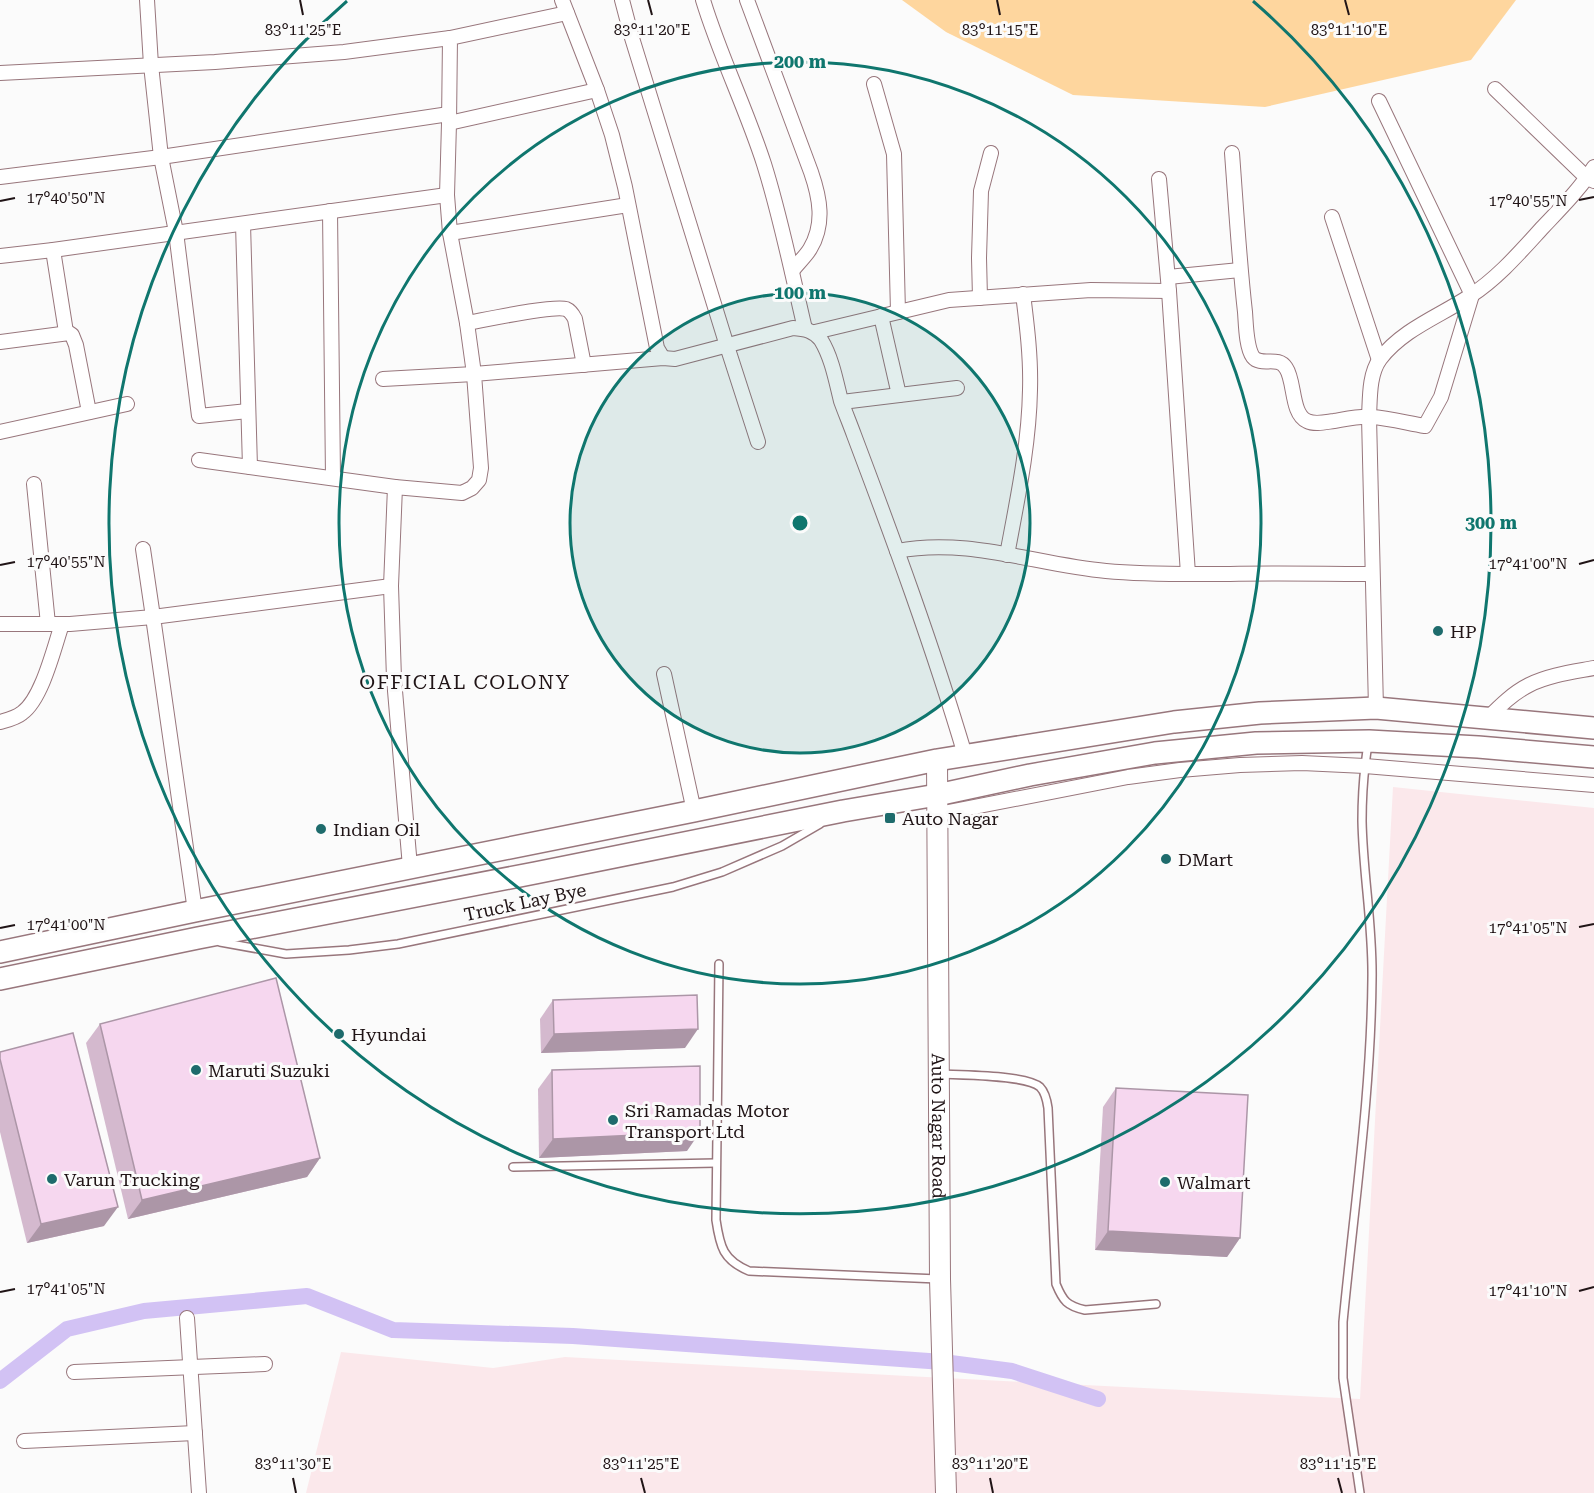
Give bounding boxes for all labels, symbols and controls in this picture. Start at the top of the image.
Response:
text: 83°11'25"E [265,21,341,39]
text: 83°11'20"E [614,21,690,39]
text: 83°11'15"E [962,21,1038,39]
text: 83°11'10"E [1311,21,1387,39]
text: 200 m [774,51,827,72]
text: 17°40'50"N [26,189,106,207]
text: 17°40'55"N [1488,192,1568,210]
text: 100 m [774,282,827,303]
text: 300 m [1465,512,1518,533]
centre of rings [790,513,810,533]
text: 17°40'55"N [26,553,106,571]
text: 17°41'00"N [1488,555,1568,573]
place label: HP [1450,621,1477,642]
marker: HP [1431,624,1445,638]
district label: OFFICIAL COLONY [359,670,571,694]
place label: Auto Nagar [902,808,999,829]
marker: Auto Nagar [883,811,897,825]
place label: Indian Oil [333,819,421,840]
marker: Indian Oil [314,822,328,836]
place label: DMart [1178,849,1233,870]
marker: DMart [1159,852,1173,866]
street label: Truck Lay Bye [462,879,588,925]
text: 17°41'00"N [26,916,106,934]
text: 17°41'05"N [1488,919,1568,937]
place label: Hyundai [351,1024,427,1045]
marker: Hyundai [332,1027,346,1041]
street label: Auto Nagar Road [928,1053,950,1199]
place label: Maruti Suzuki [208,1060,330,1081]
marker: Maruti Suzuki [189,1063,203,1077]
place label: Sri Ramadas Motor Transport Ltd [625,1100,789,1142]
marker: Sri Ramadas Motor Transport Ltd [606,1113,620,1127]
place label: Varun Trucking [64,1169,200,1190]
marker: Varun Trucking [45,1172,59,1186]
place label: Walmart [1177,1172,1251,1193]
marker: Walmart [1158,1175,1172,1189]
text: 17°41'05"N [26,1280,106,1298]
text: 17°41'10"N [1488,1282,1568,1300]
text: 83°11'30"E [255,1455,331,1473]
text: 83°11'25"E [603,1455,679,1473]
text: 83°11'20"E [952,1455,1028,1473]
text: 83°11'15"E [1300,1455,1376,1473]

